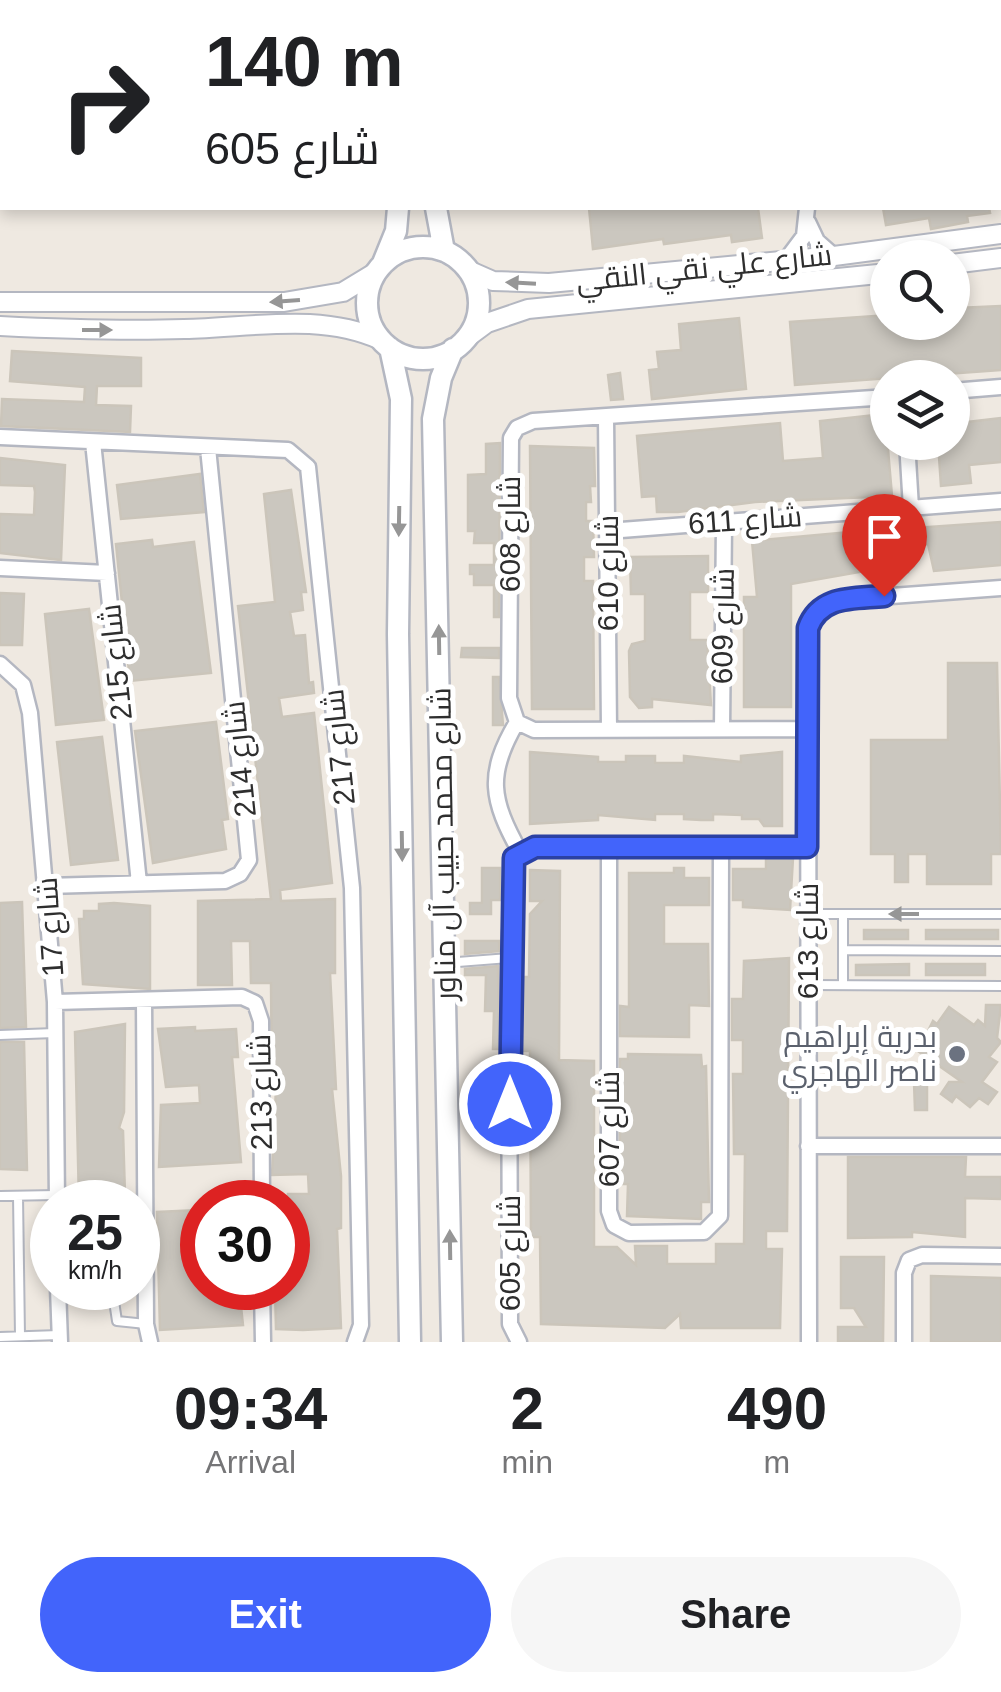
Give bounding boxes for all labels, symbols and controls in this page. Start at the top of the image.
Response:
text: 140 m [205,23,403,101]
icon: right [40,40,170,170]
text: شارع 605 [205,123,380,174]
street label: شارع علي نقي النقي [574,238,834,304]
map controls [870,240,970,460]
button: search [870,240,970,340]
one-way arrow [505,275,537,291]
one-way arrow [269,293,300,309]
one-way arrow [82,322,114,338]
button: layers [870,360,970,460]
street label: شارع 608 [493,476,530,592]
pin [842,494,927,597]
street label: شارع 611 [687,499,803,544]
one-way arrow [391,506,407,538]
icon: arrive [857,509,912,564]
street label: شارع 610 [591,515,628,631]
street label: شارع 609 [705,567,744,685]
street label: شارع 215 [93,602,142,722]
one-way arrow [430,623,446,655]
street label: شارع 217 [316,687,365,807]
street label: شارع محمد حبيب آل مناور [423,687,466,1003]
street label: شارع 214 [217,699,266,819]
one-way arrow [395,831,411,863]
street label: شارع 17 [30,876,73,978]
street label: شارع 613 [791,883,828,999]
one-way arrow [888,906,920,922]
place label: بدرية إبراهيم ناصر الهاجري [782,1020,937,1094]
street label: شارع 213 [243,1033,282,1151]
marker: بدرية إبراهيم ناصر الهاجري [946,1043,968,1065]
position arrow [458,1052,562,1156]
street label: شارع 607 [592,1071,629,1187]
speed limit sign: 30 [180,1180,310,1310]
street label: شارع 605 [493,1195,530,1311]
text: 25 [67,1205,123,1261]
one-way arrow [441,1228,457,1260]
text: km/h [68,1256,122,1284]
text: 09:34 [174,1375,327,1442]
text: 2 [510,1375,544,1442]
text: 490 [727,1375,827,1442]
text: Arrival [205,1444,296,1480]
text: min [501,1444,553,1480]
text: m [764,1444,790,1480]
button: Exit [40,1557,491,1672]
button: Share [511,1557,961,1672]

